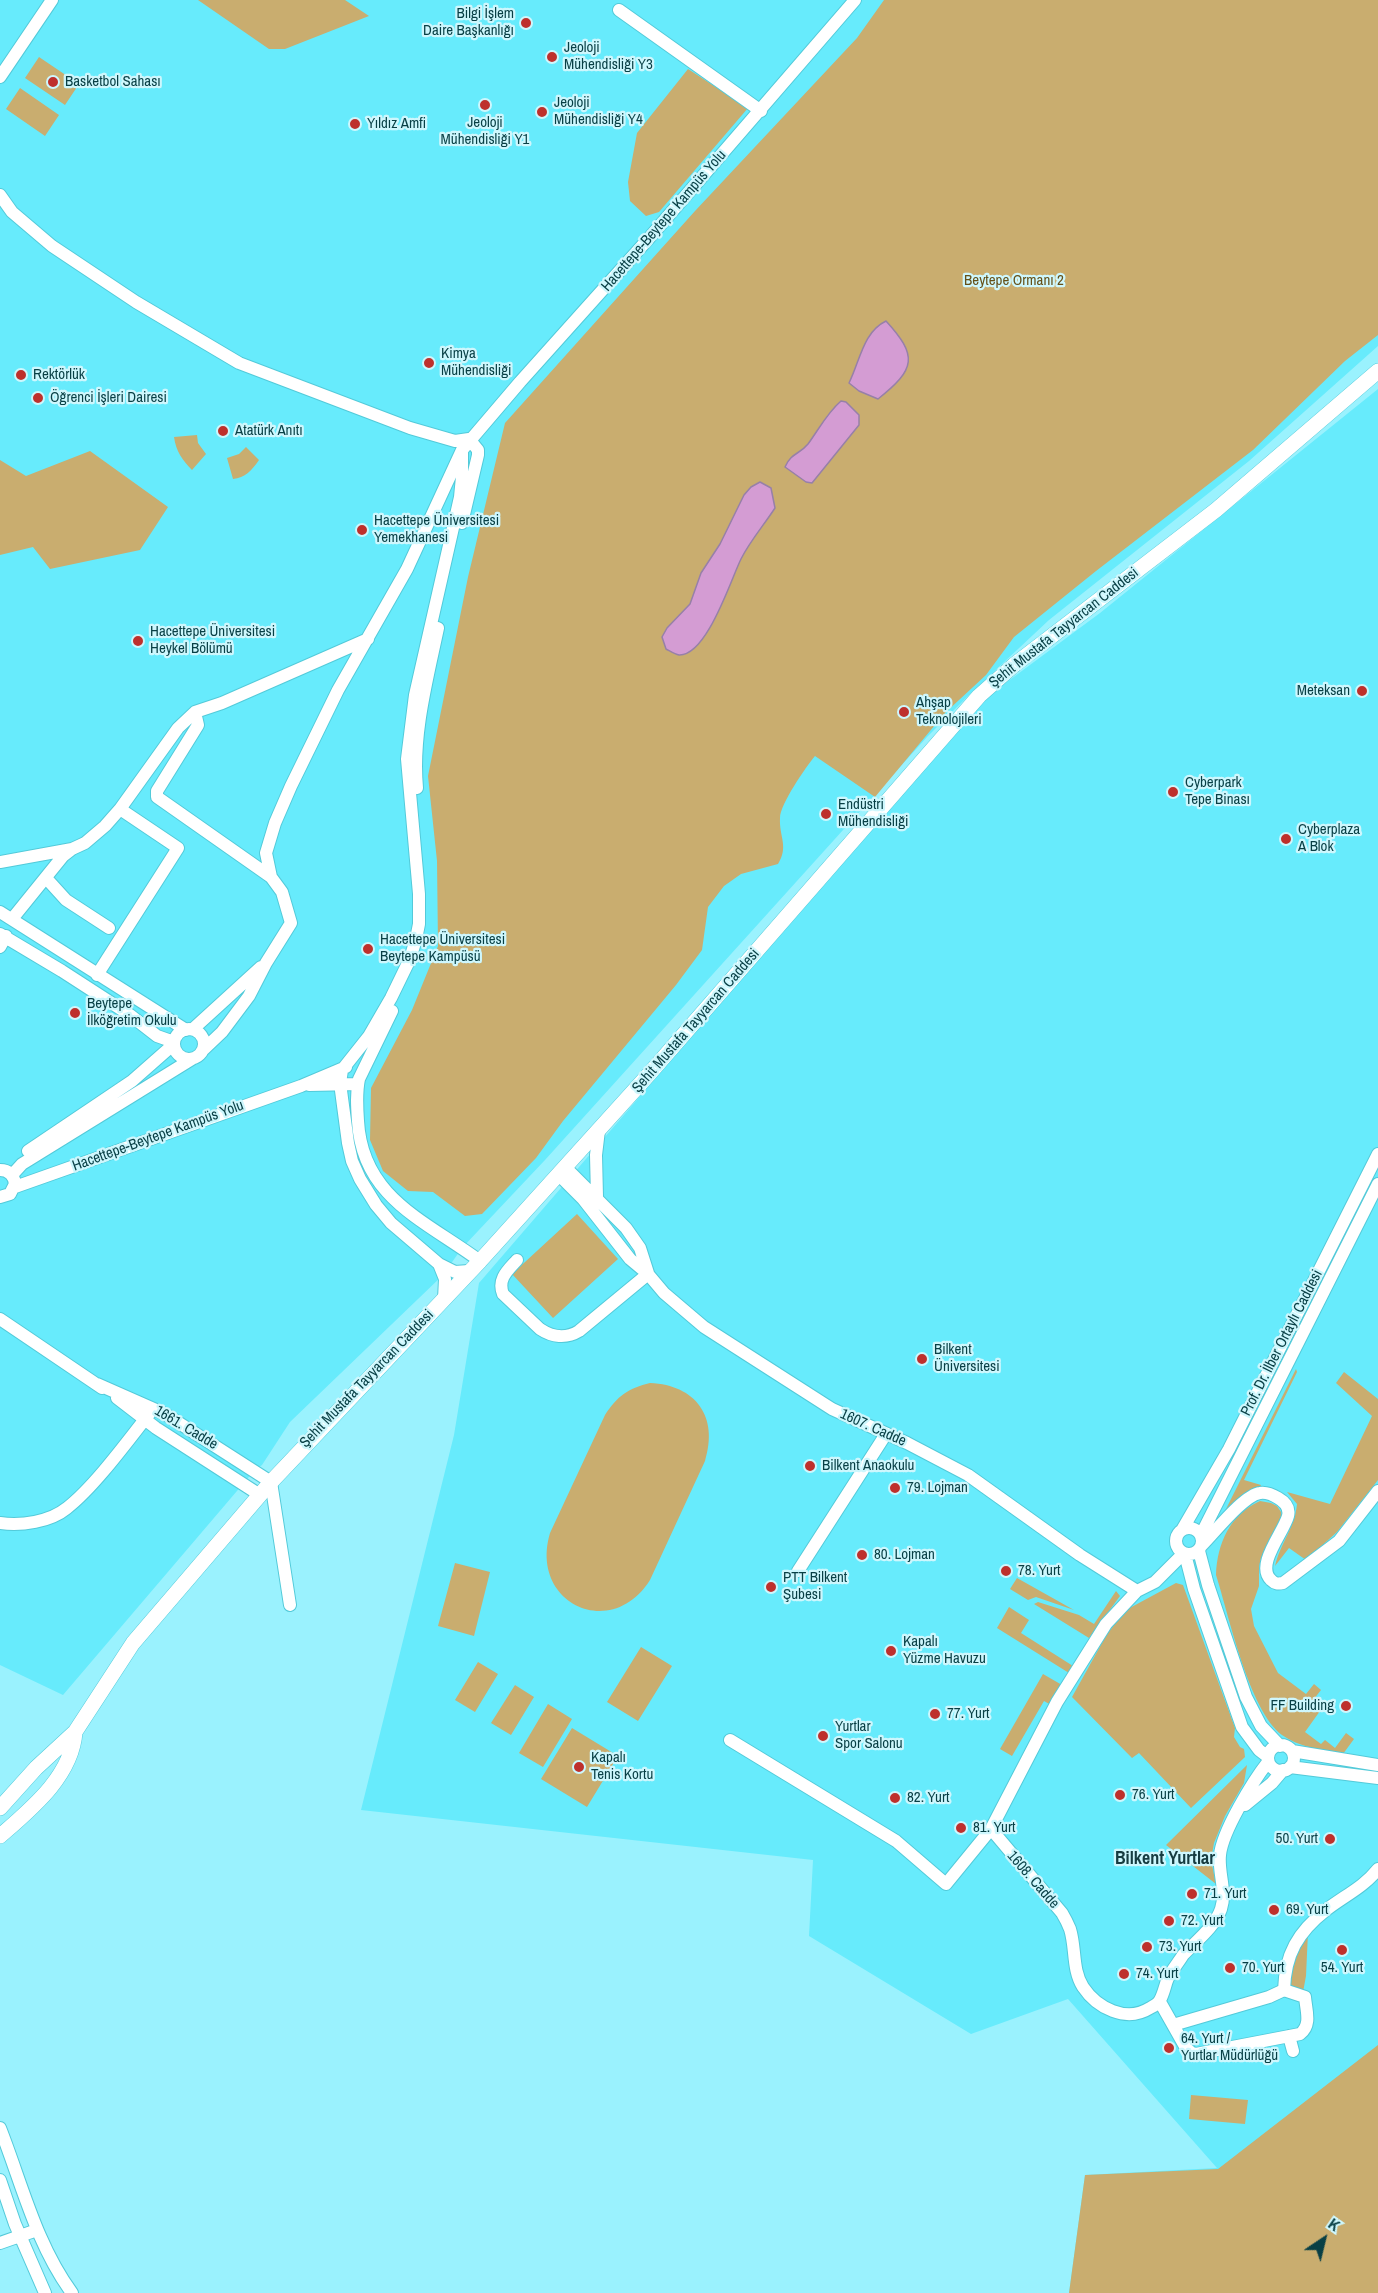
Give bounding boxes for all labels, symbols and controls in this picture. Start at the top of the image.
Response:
place label: Bilgi İşlem Daire Başkanlığı [423,5,514,40]
marker: Bilgi İşlem Daire Başkanlığı [519,16,533,30]
place label: Jeoloji Mühendisliği Y3 [564,39,653,74]
marker: Jeoloji Mühendisliği Y3 [545,50,559,64]
place label: Basketbol Sahası [65,73,161,91]
marker: Basketbol Sahası [46,75,60,89]
place label: Jeoloji Mühendisliği Y4 [554,94,643,129]
marker: Jeoloji Mühendisliği Y1 [478,98,492,112]
marker: Jeoloji Mühendisliği Y4 [535,105,549,119]
place label: Jeoloji Mühendisliği Y1 [441,114,529,149]
place label: Yıldız Amfi [367,115,426,133]
marker: Yıldız Amfi [348,117,362,131]
street label: Hacettepe-Beytepe Kampüs Yolu [598,147,730,295]
park label: Beytepe Ormanı 2 [964,272,1064,290]
place label: Kimya Mühendisliği [441,345,511,380]
marker: Kimya Mühendisliği [422,356,436,370]
place label: Rektörlük [33,366,85,384]
marker: Rektörlük [14,368,28,382]
place label: Öğrenci İşleri Dairesi [50,389,167,407]
marker: Öğrenci İşleri Dairesi [31,391,45,405]
place label: Atatürk Anıtı [235,422,303,440]
marker: Atatürk Anıtı [216,424,230,438]
place label: Hacettepe Üniversitesi Yemekhanesi [374,512,499,547]
marker: Hacettepe Üniversitesi Yemekhanesi [355,523,369,537]
street label: Şehit Mustafa Tayyarcan Caddesi [986,564,1142,692]
place label: Hacettepe Üniversitesi Heykel Bölümü [150,623,275,658]
marker: Hacettepe Üniversitesi Heykel Bölümü [131,634,145,648]
place label: Meteksan [1297,682,1350,700]
marker: Meteksan [1355,684,1369,698]
place label: Ahşap Teknolojileri [916,694,982,729]
marker: Ahşap Teknolojileri [897,705,911,719]
place label: Cyberpark Tepe Binası [1185,774,1250,809]
marker: Cyberpark Tepe Binası [1166,785,1180,799]
place label: Endüstri Mühendisliği [838,796,908,831]
marker: Endüstri Mühendisliği [819,807,833,821]
place label: Cyberplaza A Blok [1298,821,1360,856]
marker: Cyberplaza A Blok [1279,832,1293,846]
place label: Hacettepe Üniversitesi Beytepe Kampüsü [380,931,505,966]
marker: Hacettepe Üniversitesi Beytepe Kampüsü [361,942,375,956]
street label: Şehit Mustafa Tayyarcan Caddesi [629,945,763,1097]
place label: Beytepe İlköğretim Okulu [87,995,177,1030]
marker: Beytepe İlköğretim Okulu [68,1006,82,1020]
street label: Hacettepe-Beytepe Kampüs Yolu [70,1097,246,1175]
street label: Prof. Dr. İlber Ortaylı Caddesi [1237,1267,1327,1419]
street label: Şehit Mustafa Tayyarcan Caddesi [296,1306,438,1452]
place label: Bilkent Üniversitesi [934,1341,1000,1376]
marker: Bilkent Üniversitesi [915,1352,929,1366]
street label: 1661. Cadde [151,1402,221,1454]
street label: 1607. Cadde [837,1405,909,1451]
place label: Bilkent Anaokulu [822,1457,914,1475]
marker: Bilkent Anaokulu [803,1459,817,1473]
place label: 79. Lojman [907,1479,968,1497]
marker: 79. Lojman [888,1481,902,1495]
place label: 80. Lojman [874,1546,935,1564]
marker: 80. Lojman [855,1548,869,1562]
place label: 78. Yurt [1018,1562,1060,1580]
marker: 78. Yurt [999,1564,1013,1578]
place label: PTT Bilkent Şubesi [783,1569,847,1604]
marker: PTT Bilkent Şubesi [764,1580,778,1594]
place label: Kapalı Yüzme Havuzu [903,1633,986,1668]
marker: Kapalı Yüzme Havuzu [884,1644,898,1658]
place label: FF Building [1270,1697,1334,1715]
marker: FF Building [1339,1699,1353,1713]
place label: 77. Yurt [947,1705,989,1723]
marker: 77. Yurt [928,1707,942,1721]
place label: Yurtlar Spor Salonu [835,1718,903,1753]
marker: Yurtlar Spor Salonu [816,1729,830,1743]
place label: Kapalı Tenis Kortu [591,1749,653,1784]
marker: Kapalı Tenis Kortu [572,1760,586,1774]
place label: 76. Yurt [1132,1786,1174,1804]
marker: 76. Yurt [1113,1788,1127,1802]
place label: 82. Yurt [907,1789,949,1807]
marker: 82. Yurt [888,1791,902,1805]
place label: 81. Yurt [973,1819,1015,1837]
marker: 81. Yurt [954,1821,968,1835]
place label: 50. Yurt [1276,1830,1318,1848]
marker: 50. Yurt [1323,1832,1337,1846]
street label: 1608. Cadde [1003,1848,1063,1912]
district label: Bilkent Yurtlar [1115,1848,1215,1870]
place label: 71. Yurt [1204,1885,1246,1903]
marker: 71. Yurt [1185,1887,1199,1901]
place label: 69. Yurt [1286,1901,1328,1919]
marker: 69. Yurt [1267,1903,1281,1917]
place label: 72. Yurt [1181,1912,1223,1930]
marker: 72. Yurt [1162,1914,1176,1928]
place label: 73. Yurt [1159,1938,1201,1956]
marker: 73. Yurt [1140,1940,1154,1954]
marker: 54. Yurt [1335,1943,1349,1957]
place label: 70. Yurt [1242,1959,1284,1977]
place label: 54. Yurt [1321,1959,1363,1977]
marker: 70. Yurt [1223,1961,1237,1975]
place label: 74. Yurt [1136,1965,1178,1983]
marker: 74. Yurt [1117,1967,1131,1981]
place label: 64. Yurt / Yurtlar Müdürlüğü [1181,2030,1278,2065]
marker: 64. Yurt / Yurtlar Müdürlüğü [1162,2041,1176,2055]
north arrow [1294,2209,1354,2269]
text: K [1324,2213,1345,2236]

